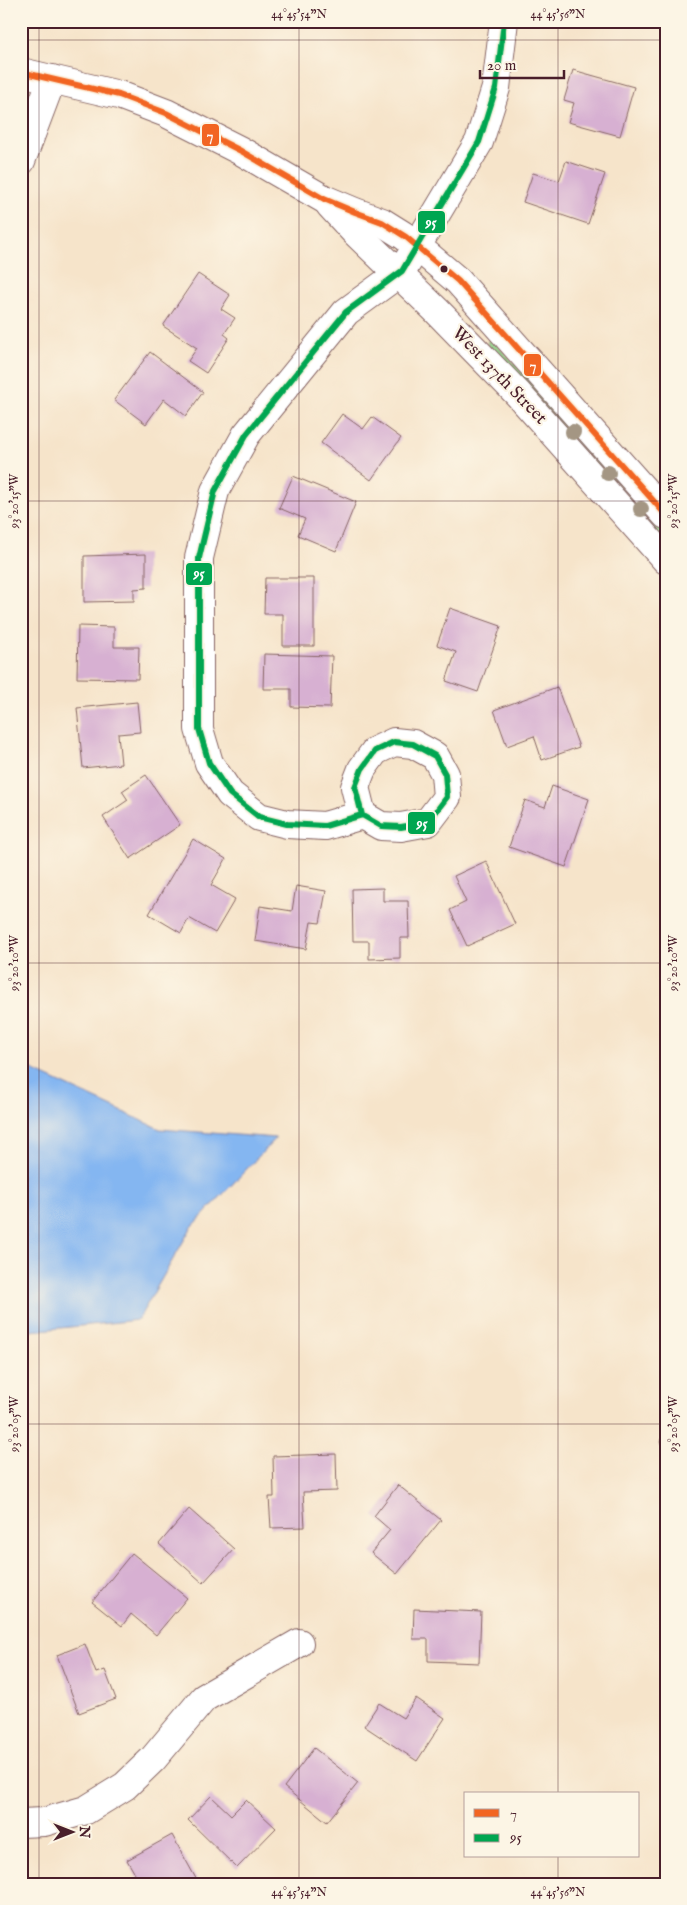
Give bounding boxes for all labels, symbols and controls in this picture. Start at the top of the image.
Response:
text: 44°45'54"N [271,7,327,22]
text: 44°45'56"N [531,7,586,22]
scale bar [480,48,563,80]
text: 20 m [487,56,517,75]
line badge: 7 [201,123,220,147]
text: 7 [207,127,214,145]
line badge: 95 [417,210,446,234]
text: 95 [424,214,437,232]
unlabelled marker [439,264,449,274]
street label: West 137th Street [447,323,551,429]
line badge: 7 [523,353,542,377]
text: 93°20'15"W [7,473,22,529]
text: 93°20'15"W [666,473,681,529]
line badge: 95 [185,562,213,586]
text: 95 [192,565,205,583]
line badge: 95 [407,811,436,835]
text: 95 [415,815,428,833]
text: 93°20'10"W [7,934,22,992]
text: 93°20'10"W [666,934,681,992]
text: 93°20'05"W [7,1395,22,1453]
text: 93°20'05"W [666,1395,681,1453]
legend [464,1792,640,1858]
text: 7 [510,1804,517,1823]
north arrow [48,1808,98,1858]
text: N [75,1825,93,1838]
text: 95 [509,1828,523,1847]
text: 44°45'54"N [271,1885,327,1900]
text: 44°45'56"N [531,1885,586,1900]

